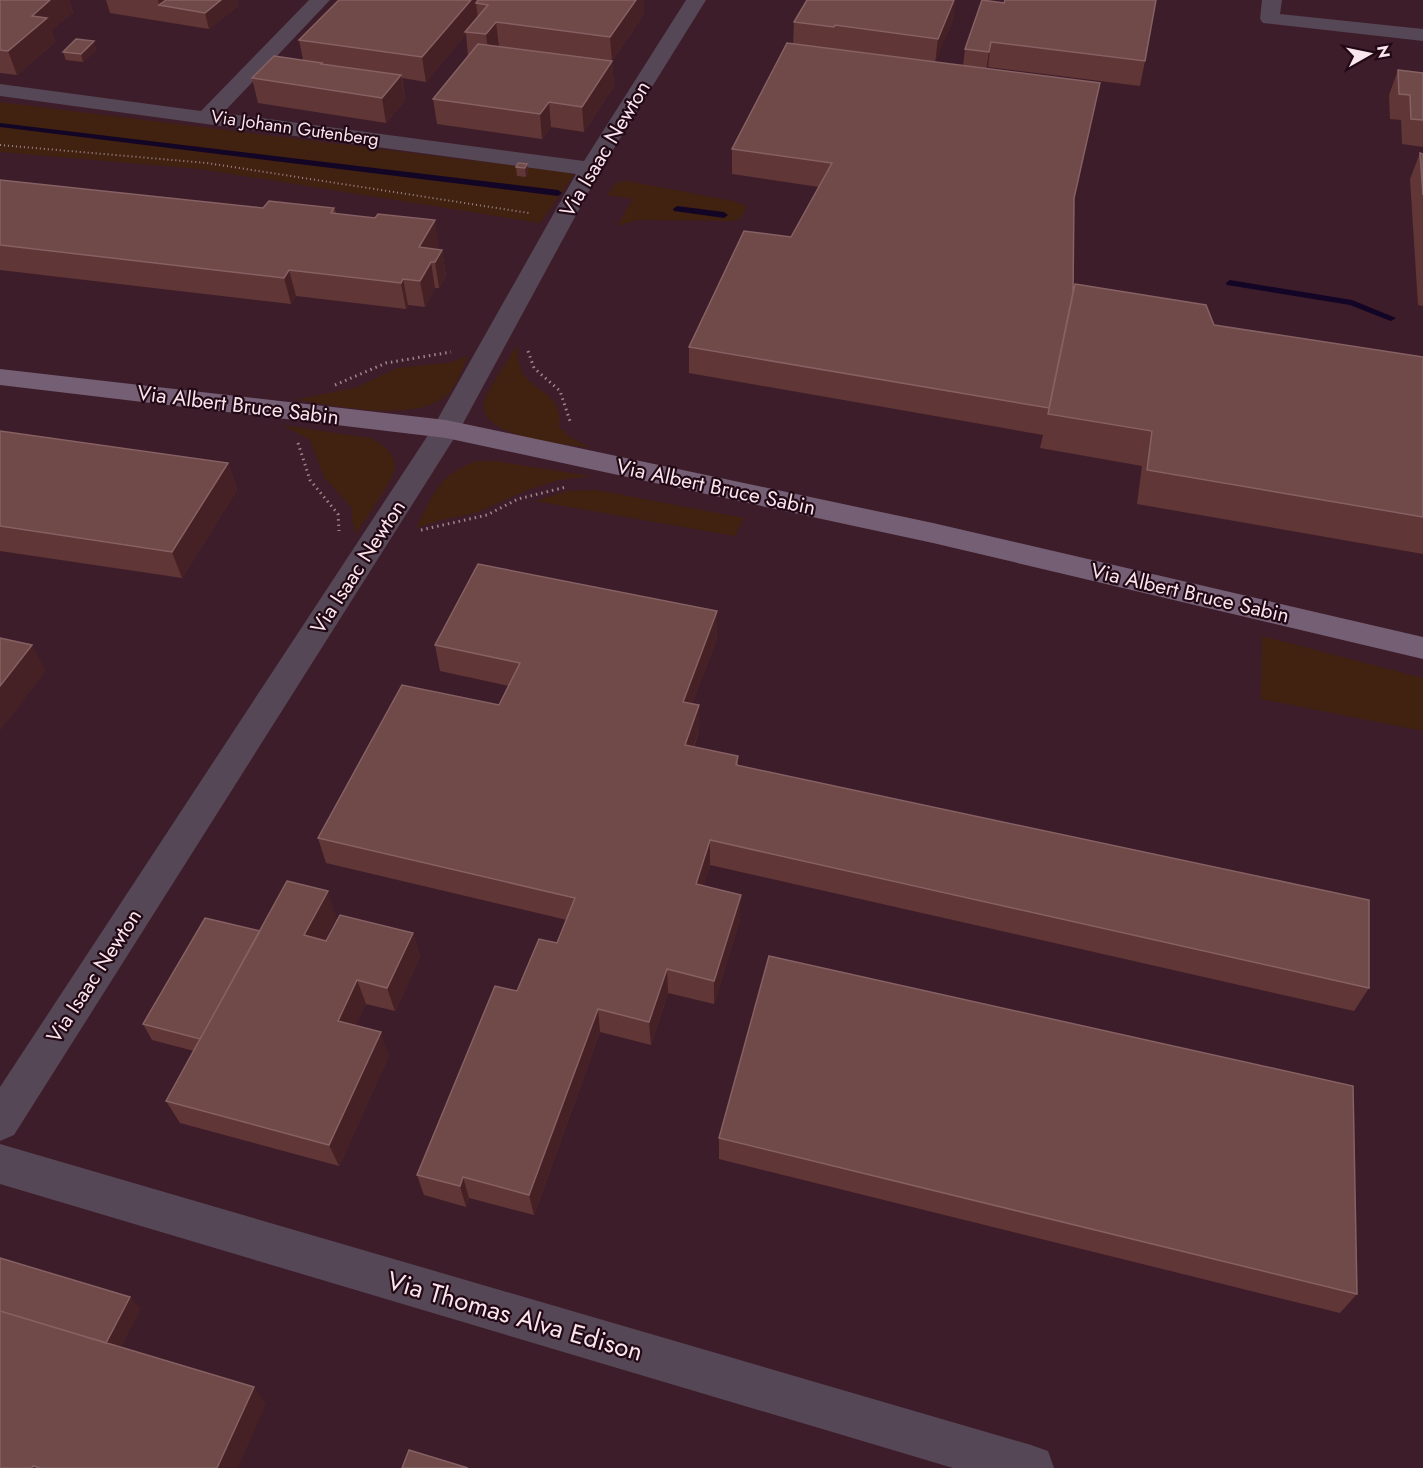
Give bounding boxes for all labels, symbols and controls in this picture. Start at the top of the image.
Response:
north arrow [1339,24,1399,84]
text: N [1371,44,1396,60]
street label: Via Isaac Newton [552,75,658,223]
street label: Via Johann Gutenberg [209,103,381,153]
street label: Via Albert Bruce Sabin [135,378,341,432]
street label: Via Albert Bruce Sabin [614,451,818,523]
street label: Via Isaac Newton [303,494,413,640]
street label: Via Albert Bruce Sabin [1088,556,1292,630]
street label: Via Isaac Newton [39,903,149,1049]
street label: Via Thomas Alva Edison [383,1261,647,1371]

